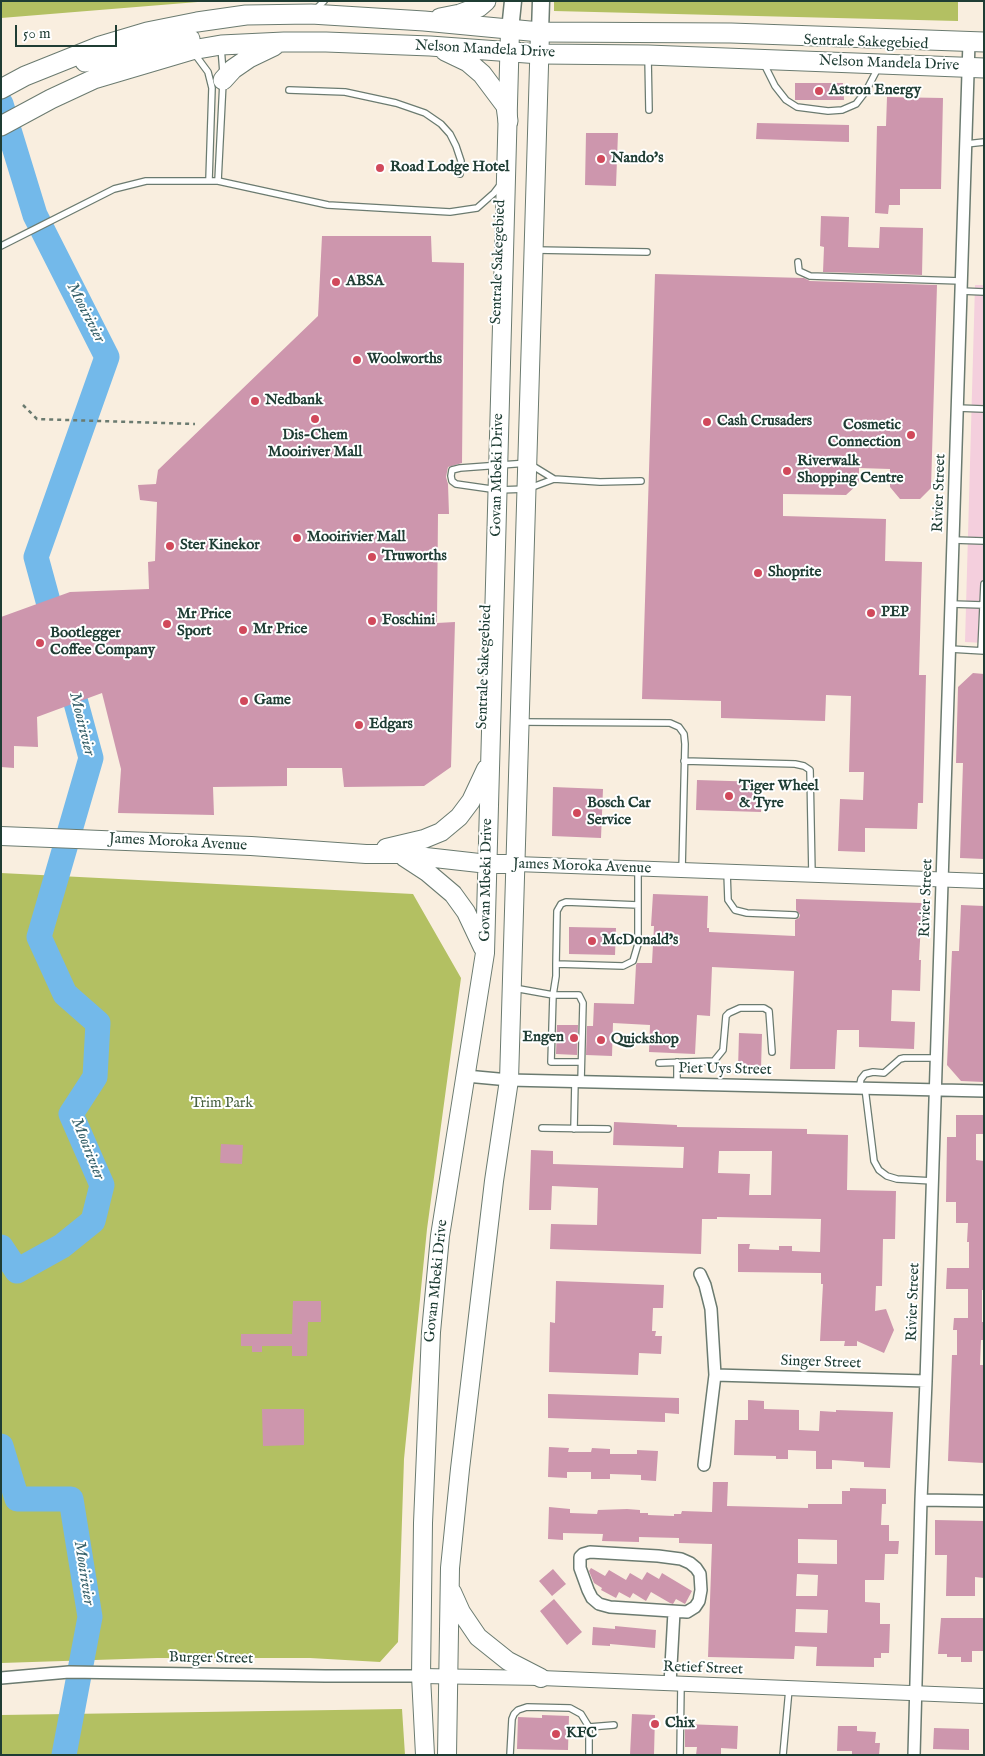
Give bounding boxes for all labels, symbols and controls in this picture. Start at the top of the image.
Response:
scale bar [18,15,120,47]
text: 50 m [23,24,51,43]
street label: Sentrale Sakegebied [803,32,929,54]
street label: Nelson Mandela Drive [414,37,556,63]
street label: Nelson Mandela Drive [819,53,959,75]
place label: Astron Energy [829,82,921,100]
marker: Astron Energy [813,85,825,97]
place label: Nando's [611,150,663,168]
marker: Nando's [595,153,607,165]
place label: Road Lodge Hotel [390,159,509,177]
marker: Road Lodge Hotel [374,162,386,174]
street label: Sentrale Sakegebied [488,199,510,325]
place label: ABSA [346,273,384,291]
marker: ABSA [330,276,342,288]
water label: Mooirivier [62,280,108,346]
place label: Woolworths [367,351,442,369]
marker: Woolworths [351,354,363,366]
place label: Nedbank [265,392,323,410]
marker: Nedbank [249,395,261,407]
marker: Dis-Chem Mooiriver Mall [309,413,321,425]
street label: Govan Mbeki Drive [488,413,508,537]
place label: Cash Crusaders [717,413,812,431]
marker: Cash Crusaders [701,416,713,428]
place label: Cosmetic Connection [828,417,901,452]
place label: Dis-Chem Mooiriver Mall [268,427,362,462]
marker: Cosmetic Connection [905,429,917,441]
place label: Riverwalk Shopping Centre [797,453,903,488]
street label: Rivier Street [930,453,950,533]
marker: Riverwalk Shopping Centre [781,465,793,477]
place label: Mooirivier Mall [307,529,406,547]
marker: Mooirivier Mall [291,532,303,544]
place label: Ster Kinekor [180,537,260,555]
marker: Ster Kinekor [164,540,176,552]
place label: Truworths [382,548,447,566]
marker: Truworths [366,551,378,563]
place label: Shoprite [768,564,821,582]
marker: Shoprite [752,567,764,579]
street label: Sentrale Sakegebied [474,604,496,730]
place label: PEP [881,604,909,622]
place label: Mr Price Sport [177,606,231,641]
marker: PEP [865,607,877,619]
place label: Foschini [382,612,435,630]
marker: Foschini [366,615,378,627]
marker: Mr Price Sport [161,618,173,630]
place label: Mr Price [253,621,307,639]
marker: Mr Price [237,624,249,636]
place label: Bootlegger Coffee Company [50,625,155,660]
marker: Bootlegger Coffee Company [34,637,46,649]
water label: Mooirivier [64,690,98,758]
place label: Game [254,692,291,710]
marker: Game [238,695,250,707]
place label: Edgars [369,716,413,734]
marker: Edgars [353,719,365,731]
place label: Tiger Wheel & Tyre [739,778,819,813]
marker: Tiger Wheel & Tyre [723,790,735,802]
place label: Bosch Car Service [587,795,651,830]
marker: Bosch Car Service [571,807,583,819]
street label: Govan Mbeki Drive [477,818,497,942]
street label: James Moroka Avenue [108,830,248,856]
street label: James Moroka Avenue [513,856,651,878]
street label: Rivier Street [917,858,937,938]
place label: McDonald's [602,932,678,950]
marker: McDonald's [586,935,598,947]
place label: Engen [523,1029,564,1047]
place label: Quickshop [611,1031,679,1049]
marker: Engen [568,1032,580,1044]
marker: Quickshop [595,1034,607,1046]
street label: Piet Uys Street [678,1060,772,1080]
park label: Trim Park [191,1095,253,1113]
water label: Mooirivier [66,1115,108,1183]
street label: Govan Mbeki Drive [422,1219,452,1343]
street label: Rivier Street [904,1262,924,1342]
street label: Singer Street [780,1353,862,1373]
water label: Mooirivier [68,1539,98,1607]
street label: Burger Street [169,1649,253,1669]
street label: Retief Street [663,1659,743,1679]
place label: Chix [665,1715,695,1733]
marker: Chix [649,1718,661,1730]
place label: KFC [566,1725,597,1743]
marker: KFC [550,1728,562,1740]

